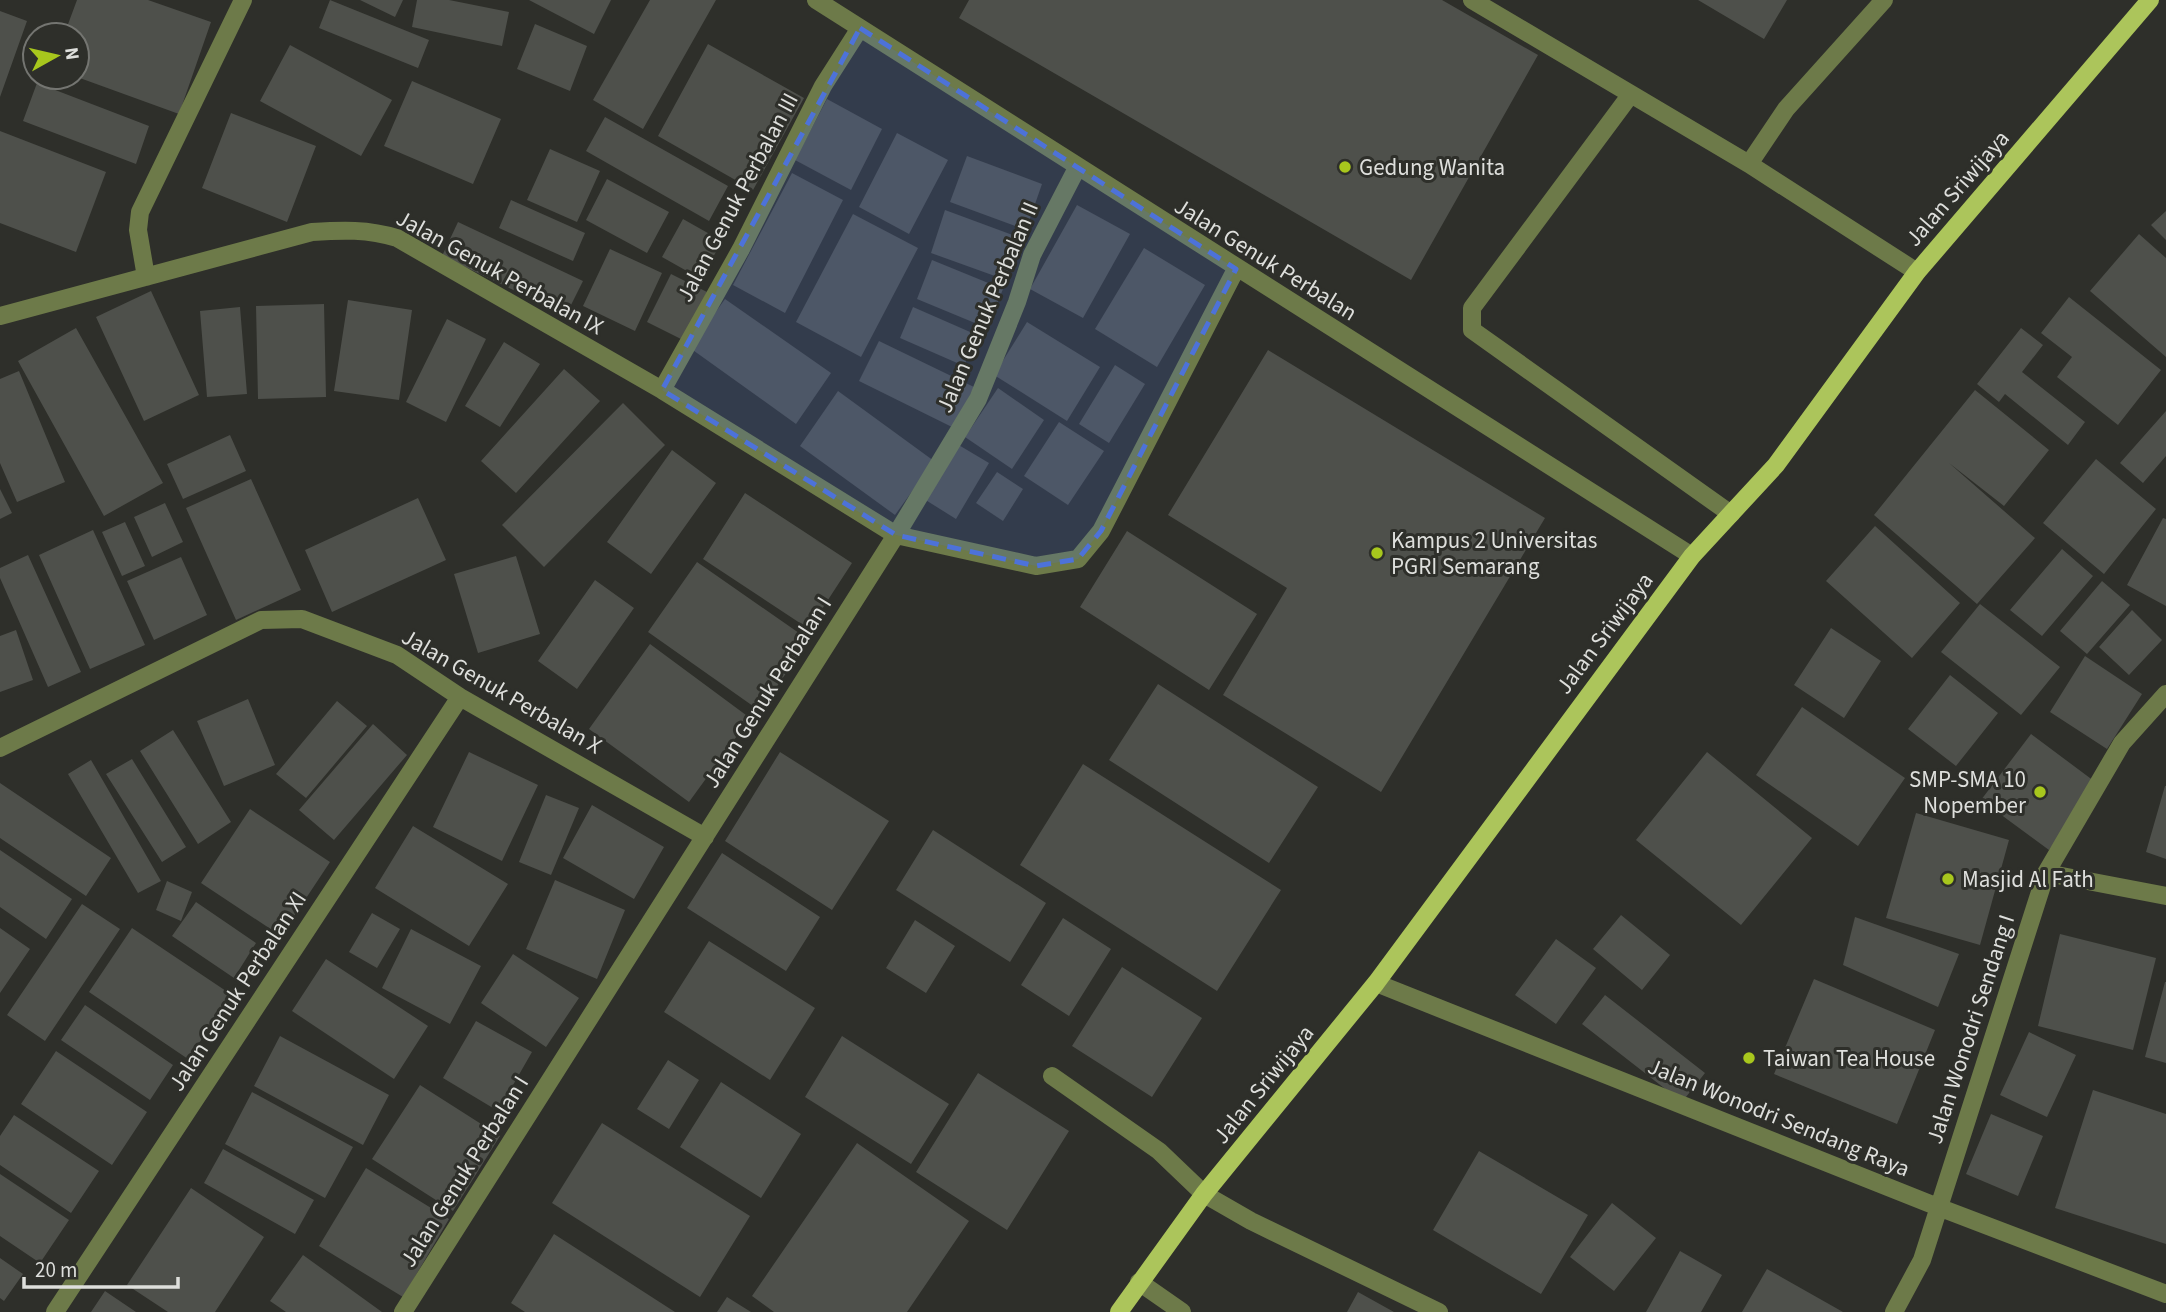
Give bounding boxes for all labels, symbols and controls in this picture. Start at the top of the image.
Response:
north arrow [21,21,91,91]
text: N [57,46,86,62]
street label: Jalan Genuk Perbalan III [668,87,807,308]
street label: Jalan Sriwijaya [1898,123,2017,254]
place label: Gedung Wanita [1359,151,1505,184]
marker: Gedung Wanita [1337,159,1353,175]
street label: Jalan Genuk Perbalan [1168,190,1363,329]
street label: Jalan Genuk Perbalan II [928,196,1047,418]
street label: Jalan Genuk Perbalan IX [390,202,610,343]
place label: Kampus 2 Universitas PGRI Semarang [1391,524,1597,583]
marker: Kampus 2 Universitas PGRI Semarang [1369,545,1385,561]
street label: Jalan Sriwijaya [1548,566,1661,701]
street label: Jalan Genuk Perbalan I [695,590,840,794]
street label: Jalan Genuk Perbalan X [396,621,608,762]
place label: SMP-SMA 10 Nopember [1909,763,2027,822]
marker: SMP-SMA 10 Nopember [2032,784,2048,800]
place label: Masjid Al Fath [1962,863,2094,896]
marker: Masjid Al Fath [1940,871,1956,887]
street label: Jalan Genuk Perbalan XI [160,885,315,1098]
street label: Jalan Wonodri Sendang I [1918,910,2023,1148]
street label: Jalan Sriwijaya [1205,1018,1322,1151]
place label: Taiwan Tea House [1763,1042,1935,1075]
street label: Jalan Wonodri Sendang Raya [1643,1050,1915,1185]
marker: Taiwan Tea House [1741,1050,1757,1066]
street label: Jalan Genuk Perbalan I [392,1069,537,1273]
scale bar [24,1246,178,1290]
text: 20 m [35,1255,77,1285]

